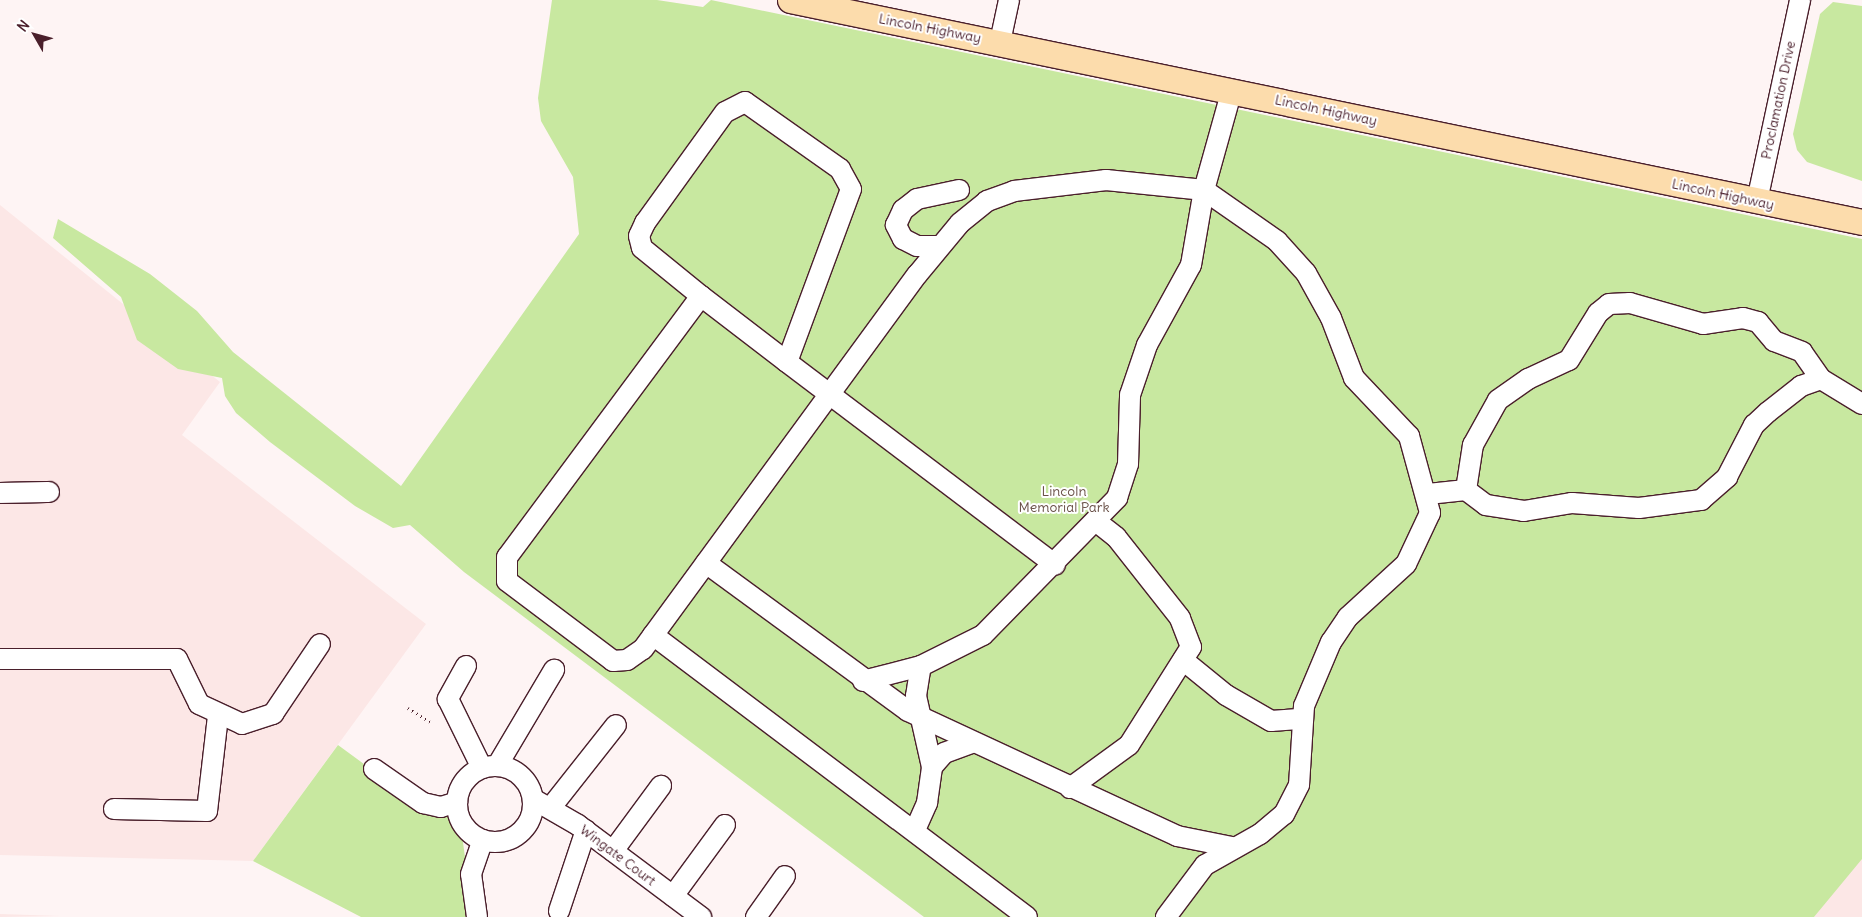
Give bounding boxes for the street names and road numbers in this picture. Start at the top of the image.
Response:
street label: Lincoln Highway [877,10,983,46]
street label: Proclamation Drive [1757,39,1799,161]
street label: Lincoln Highway [1273,91,1379,129]
street label: Lincoln Highway [1670,175,1776,213]
street label: Wingate Court [577,821,659,889]

